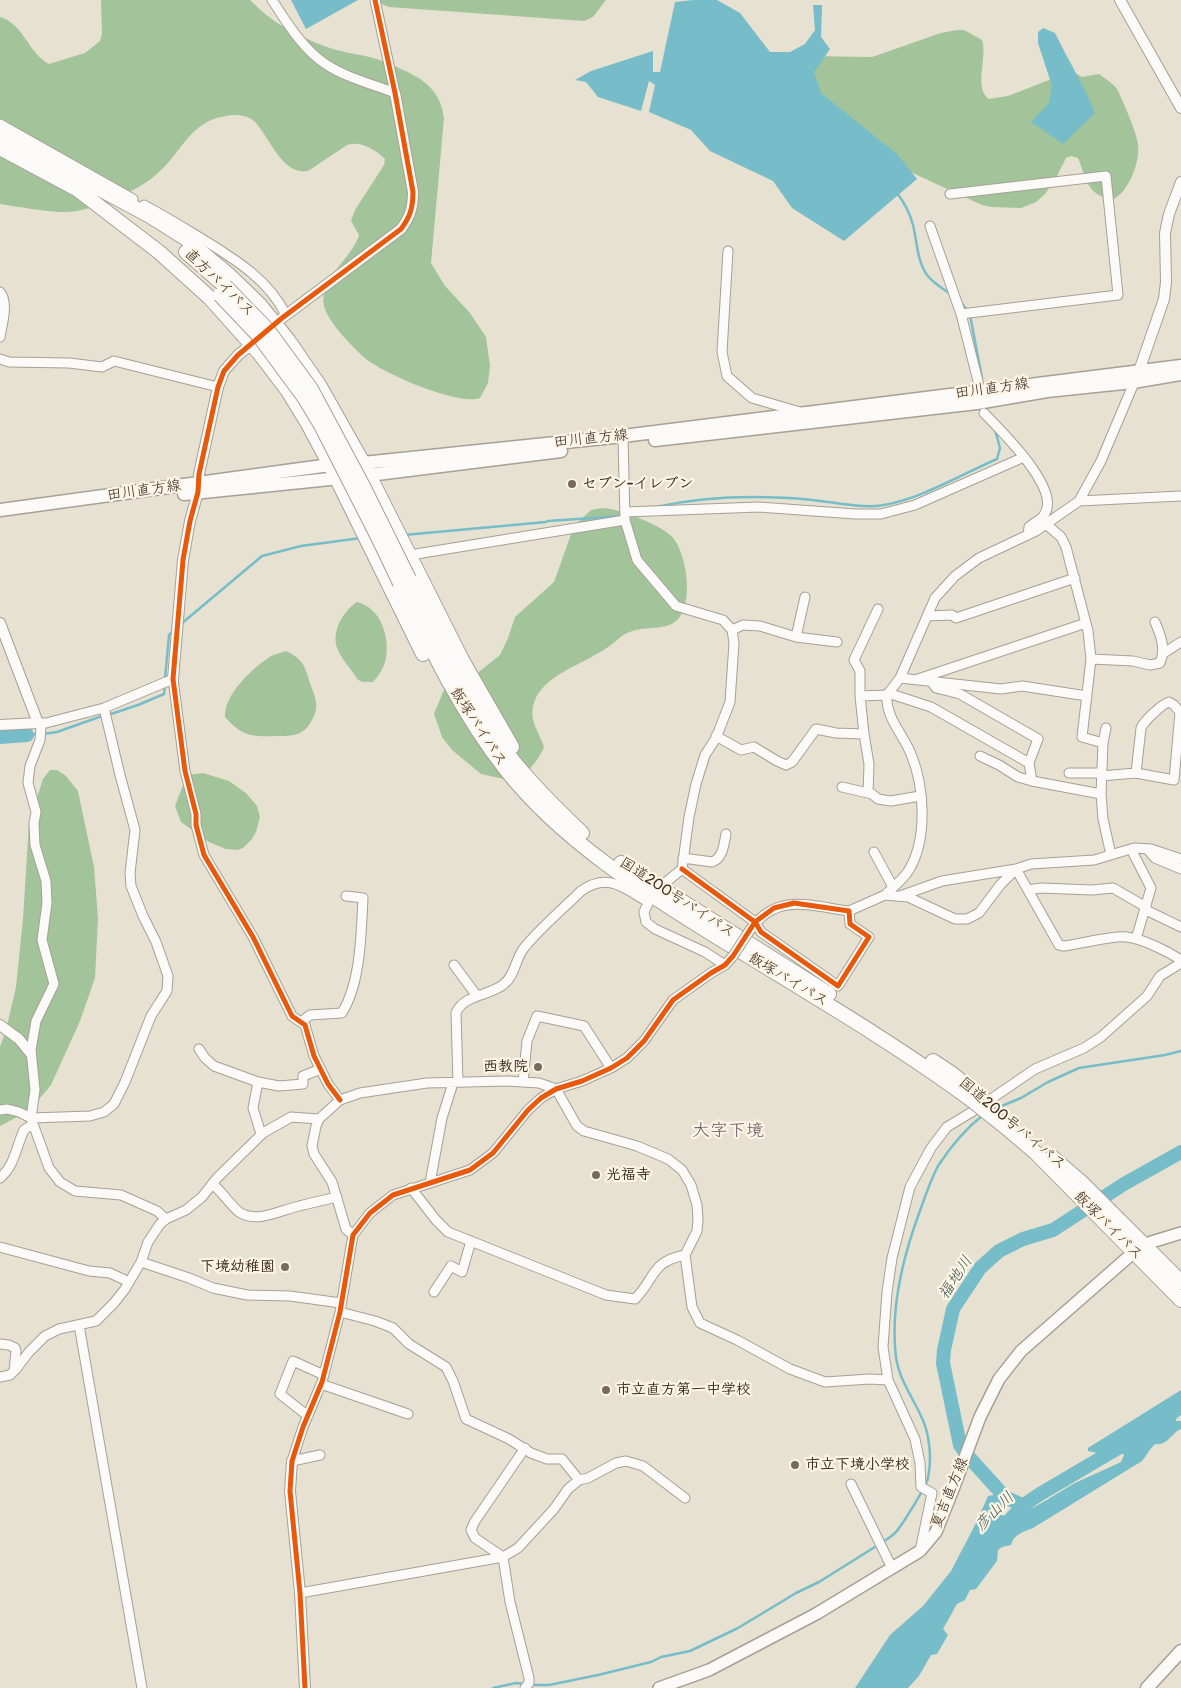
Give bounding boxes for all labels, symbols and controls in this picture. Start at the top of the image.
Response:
street label: 直方バイパス [180,245,258,321]
street label: 田川直方線 [954,375,1030,403]
street label: 田川直方線 [553,426,629,452]
place label: セブン-イレブン [582,475,693,493]
street label: 田川直方線 [106,477,182,505]
marker: セブン-イレブン [566,478,578,490]
street label: 飯塚バイパス [446,684,510,770]
street label: 国道200号バイパス [616,854,738,942]
street label: 飯塚バイパス [745,949,831,1011]
place label: 西教院 [483,1058,528,1076]
marker: 西教院 [532,1061,544,1073]
street label: 国道200号バイパス [955,1074,1069,1174]
district label: 大字下境 [692,1120,764,1142]
place label: 光福寺 [606,1166,651,1184]
marker: 光福寺 [590,1169,602,1181]
street label: 飯塚バイパス [1070,1188,1146,1264]
water label: 福地川 [935,1253,977,1303]
place label: 下境幼稚園 [200,1258,275,1276]
marker: 下境幼稚園 [279,1261,291,1273]
place label: 市立直方第一中学校 [616,1381,751,1399]
marker: 市立直方第一中学校 [600,1384,612,1396]
street label: 夏吉直方線 [928,1455,972,1531]
place label: 市立下境小学校 [805,1456,910,1474]
marker: 市立下境小学校 [789,1459,801,1471]
water label: 彦山川 [971,1488,1019,1536]

